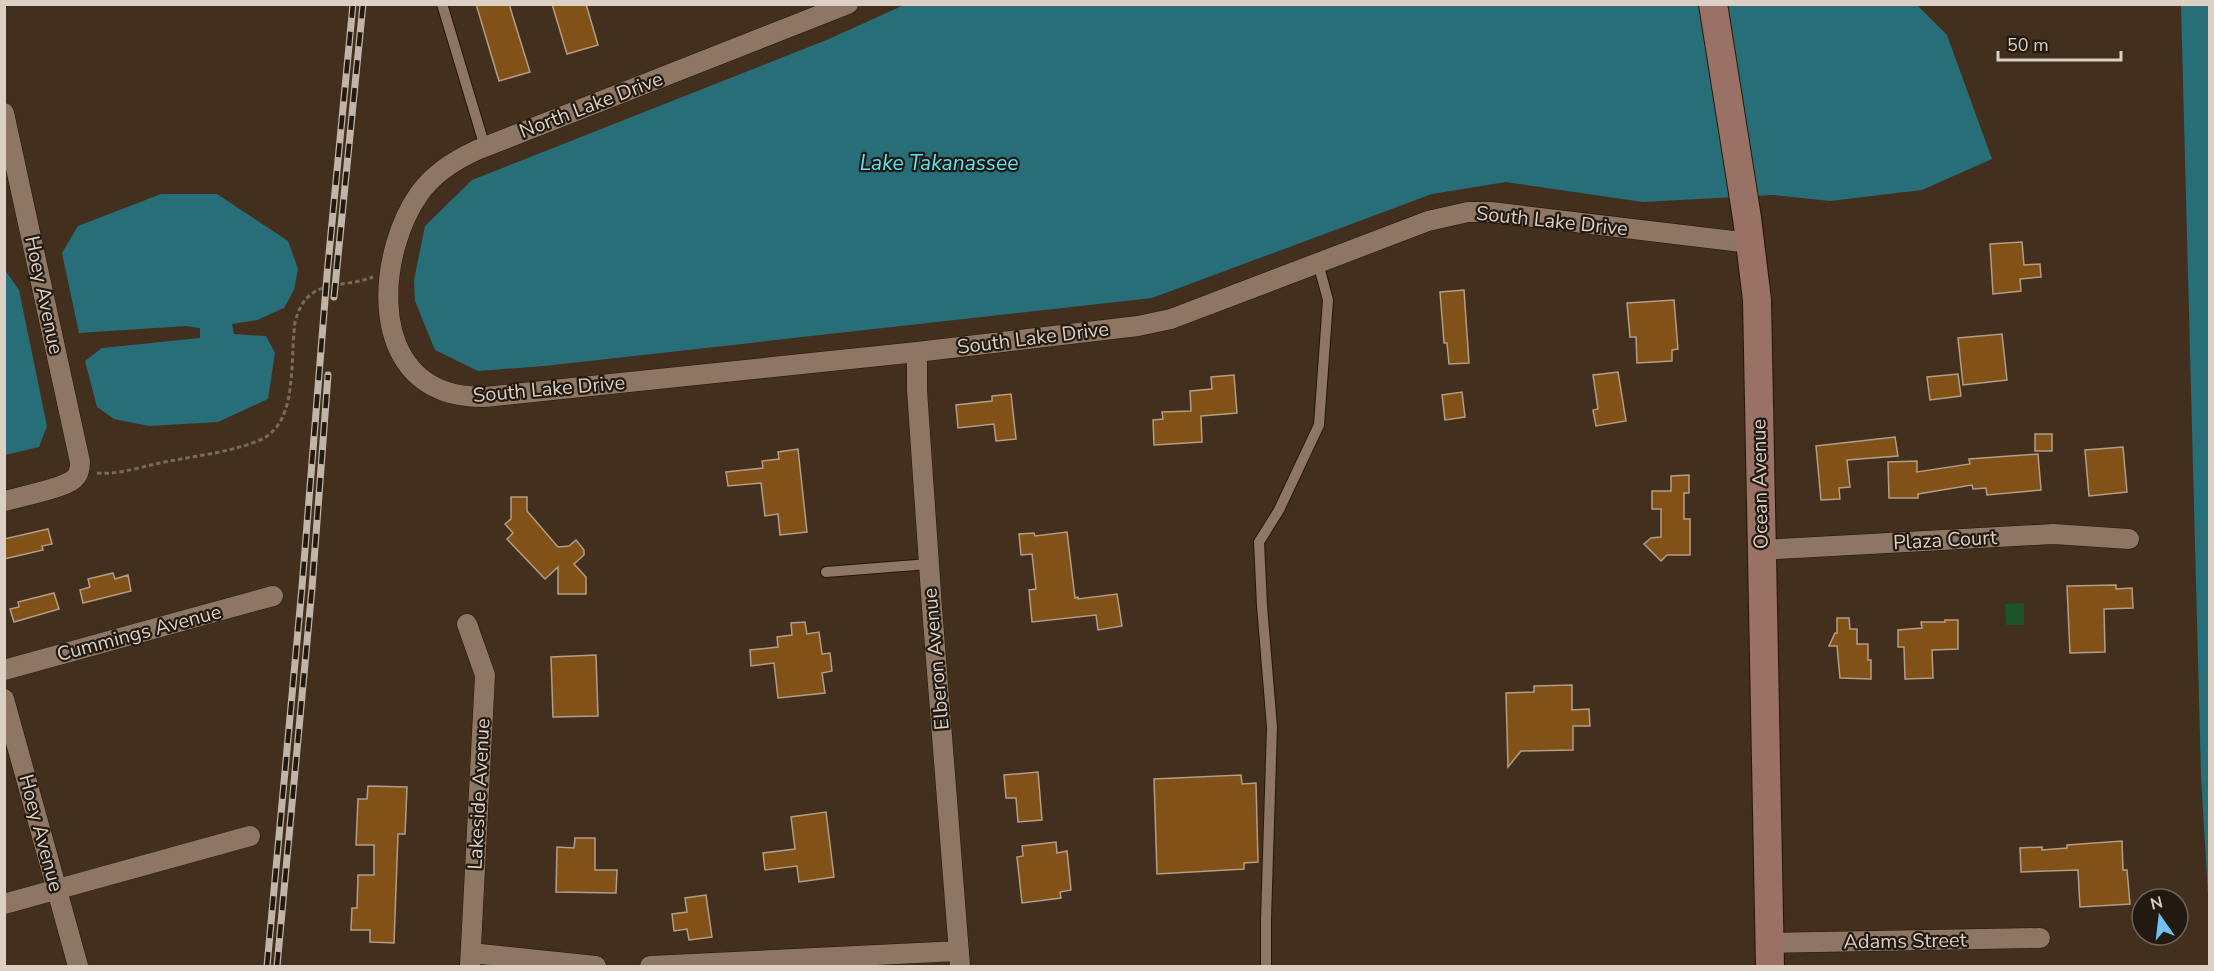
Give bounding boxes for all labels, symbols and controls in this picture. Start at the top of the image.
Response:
scale bar [1998,24,2121,62]
text: 50 m [2007,33,2049,57]
street label: North Lake Drive [515,65,667,145]
water label: Lake Takanassee [860,149,1018,177]
street label: South Lake Drive [1475,200,1629,242]
street label: Hoey Avenue [18,233,70,357]
street label: South Lake Drive [956,315,1110,361]
street label: South Lake Drive [472,369,626,409]
street label: Ocean Avenue [1745,419,1775,549]
street label: Plaza Court [1892,524,1999,556]
street label: Elberon Avenue [916,587,956,731]
street label: Cummings Avenue [54,598,224,668]
street label: Lakeside Avenue [462,718,496,870]
street label: Hoey Avenue [12,771,70,895]
north arrow [2130,887,2190,947]
text: N [2148,891,2165,916]
street label: Adams Street [1843,926,1968,956]

